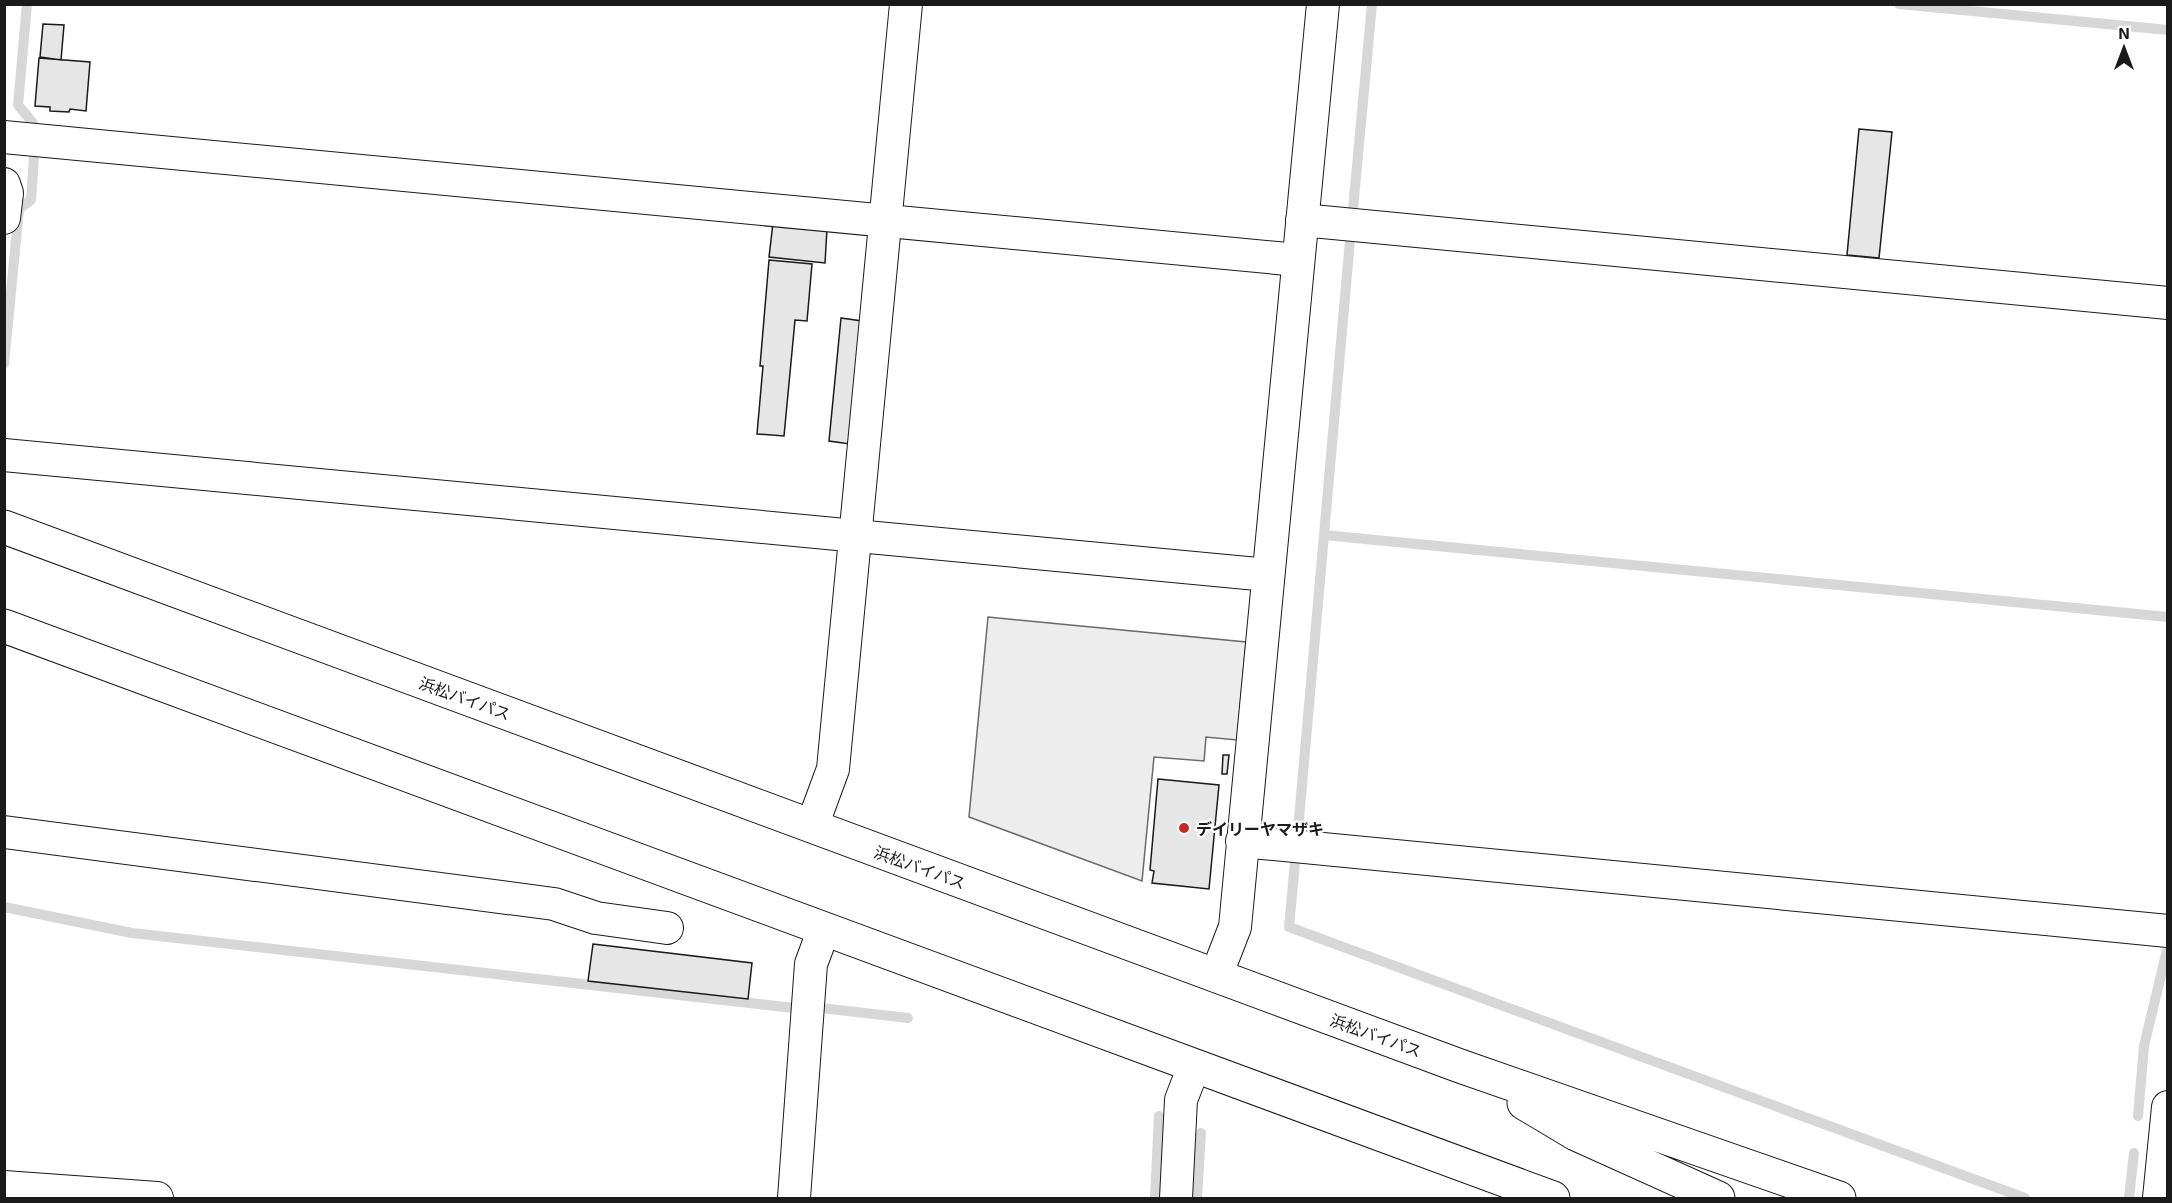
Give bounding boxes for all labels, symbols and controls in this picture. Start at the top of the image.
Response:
north arrow [2094,18,2154,78]
text: N [2118,23,2130,42]
street label: 浜松バイパス [417,673,513,723]
place label: デイリーヤマザキ [1196,819,1324,838]
marker: デイリーヤマザキ [1177,821,1191,835]
street label: 浜松バイパス [872,842,968,892]
street label: 浜松バイパス [1328,1010,1424,1060]

